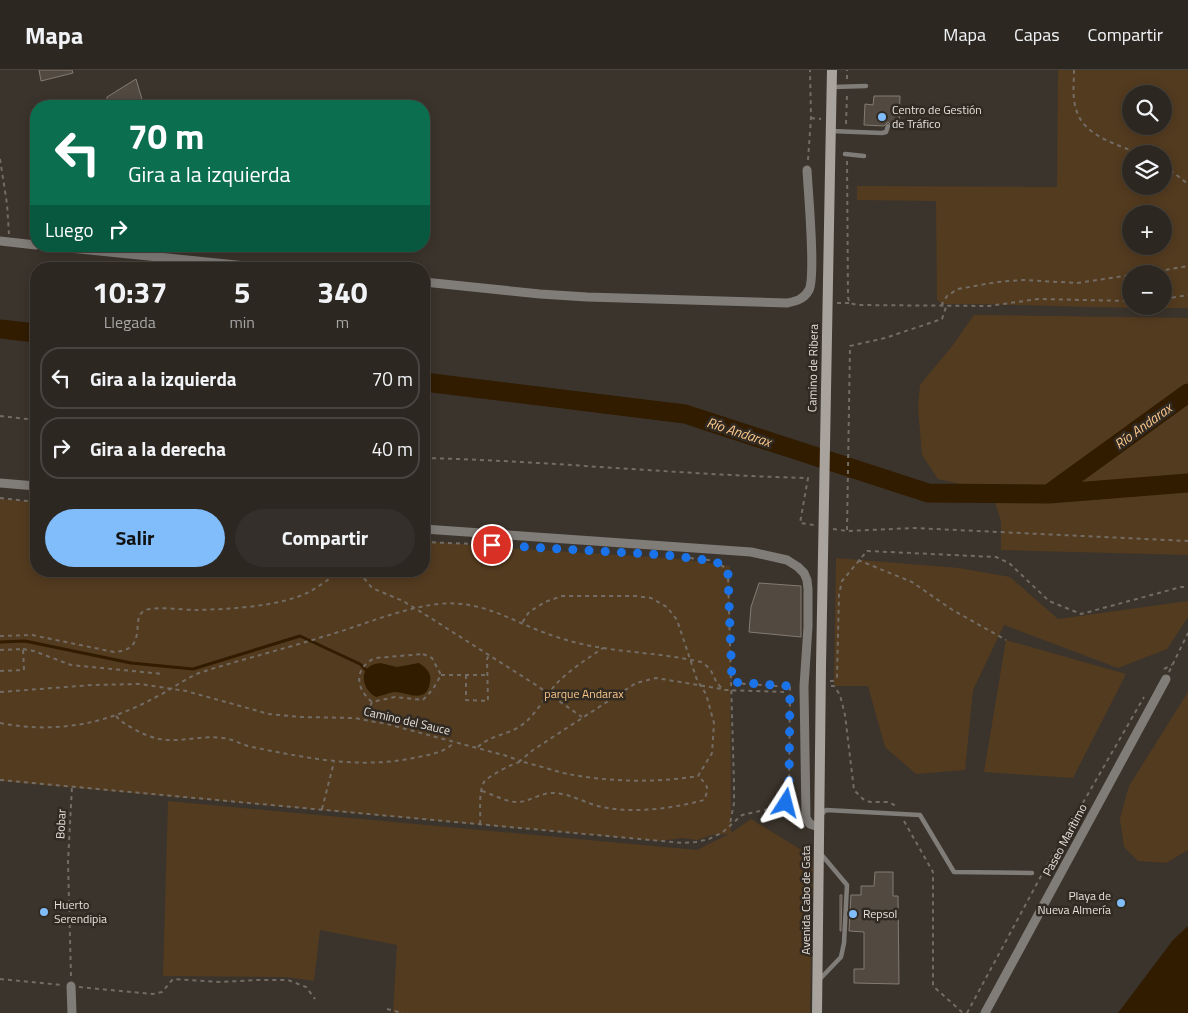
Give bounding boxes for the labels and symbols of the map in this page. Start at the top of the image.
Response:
place label: Centro de Gestión de Tráfico [892,100,982,133]
marker: Centro de Gestión de Tráfico [876,111,888,123]
street label: Camino de Ribera [802,324,823,412]
water label: Río Andarax [1110,396,1178,454]
water label: Río Andarax [704,411,776,452]
pin [471,524,513,566]
park label: parque Andarax [544,684,624,703]
street label: Camino del Sauce [362,701,452,740]
position arrow [759,776,811,828]
street label: Paseo Marítimo [1037,800,1092,879]
street label: Bobar [50,808,71,840]
street label: Avenida Cabo de Gata [796,845,815,955]
place label: Playa de Nueva Almería [1037,886,1111,919]
place label: Huerto Serendipia [54,895,107,928]
marker: Playa de Nueva Almería [1115,897,1127,909]
place label: Repsol [863,904,897,923]
marker: Huerto Serendipia [38,906,50,918]
marker: Repsol [847,908,859,920]

